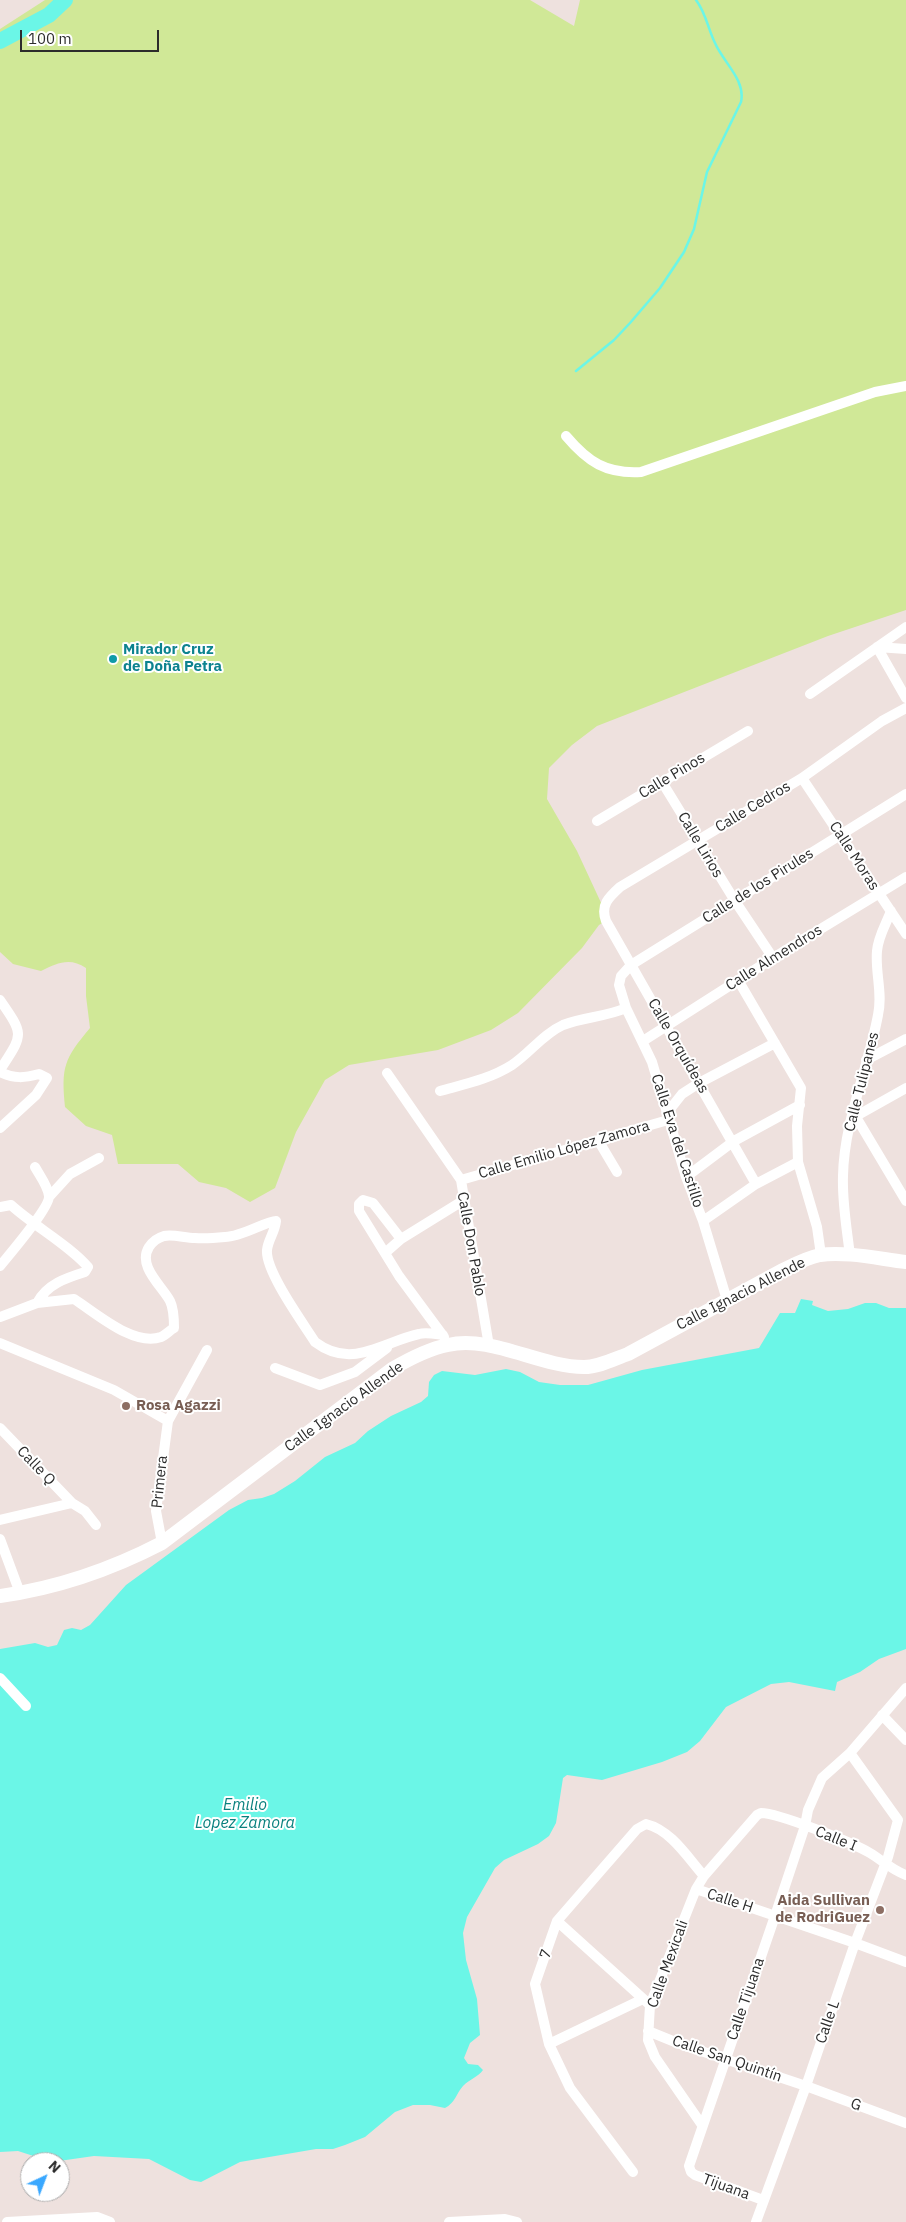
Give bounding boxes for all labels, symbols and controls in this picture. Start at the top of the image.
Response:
scale bar [22,20,161,52]
text: 100 m [28,29,72,48]
place label: Mirador Cruz de Doña Petra [123,641,222,676]
marker: Mirador Cruz de Doña Petra [107,653,119,665]
street label: Calle Pinos [636,749,708,803]
street label: Calle Cedros [712,778,794,836]
street label: Calle Lirios [673,809,727,881]
street label: Calle Moras [825,818,883,894]
street label: Calle de los Pirules [699,845,817,927]
street label: Calle Almendros [722,921,826,995]
street label: Calle Orquídeas [644,995,712,1097]
street label: Calle Tulipanes [841,1030,883,1134]
street label: Calle Eva del Castillo [647,1072,707,1210]
street label: Calle Emilio López Zamora [476,1117,652,1183]
street label: Calle Don Pablo [453,1190,489,1298]
street label: Calle Ignacio Allende [674,1254,808,1334]
street label: Calle Ignacio Allende [281,1358,407,1456]
place label: Rosa Agazzi [136,1397,221,1415]
marker: Rosa Agazzi [120,1400,132,1412]
street label: Calle Q [13,1443,59,1489]
street label: Primera [148,1455,172,1509]
water label: Emilio Lopez Zamora [195,1795,295,1833]
street label: Calle I [813,1823,859,1855]
street label: Calle H [704,1885,756,1917]
place label: Aida Sullivan de RodriGuez [775,1892,870,1927]
marker: Aida Sullivan de RodriGuez [874,1904,886,1916]
street label: Calle Mexicali [644,1918,692,2010]
street label: 7 [536,1947,556,1961]
street label: Calle Tijuana [723,1955,769,2043]
street label: Calle L [812,1998,844,2046]
street label: Calle San Quintín [670,2032,784,2086]
street label: G [848,2095,864,2115]
north arrow [20,2152,70,2202]
text: N [45,2157,64,2177]
street label: Tijuana [700,2170,752,2204]

